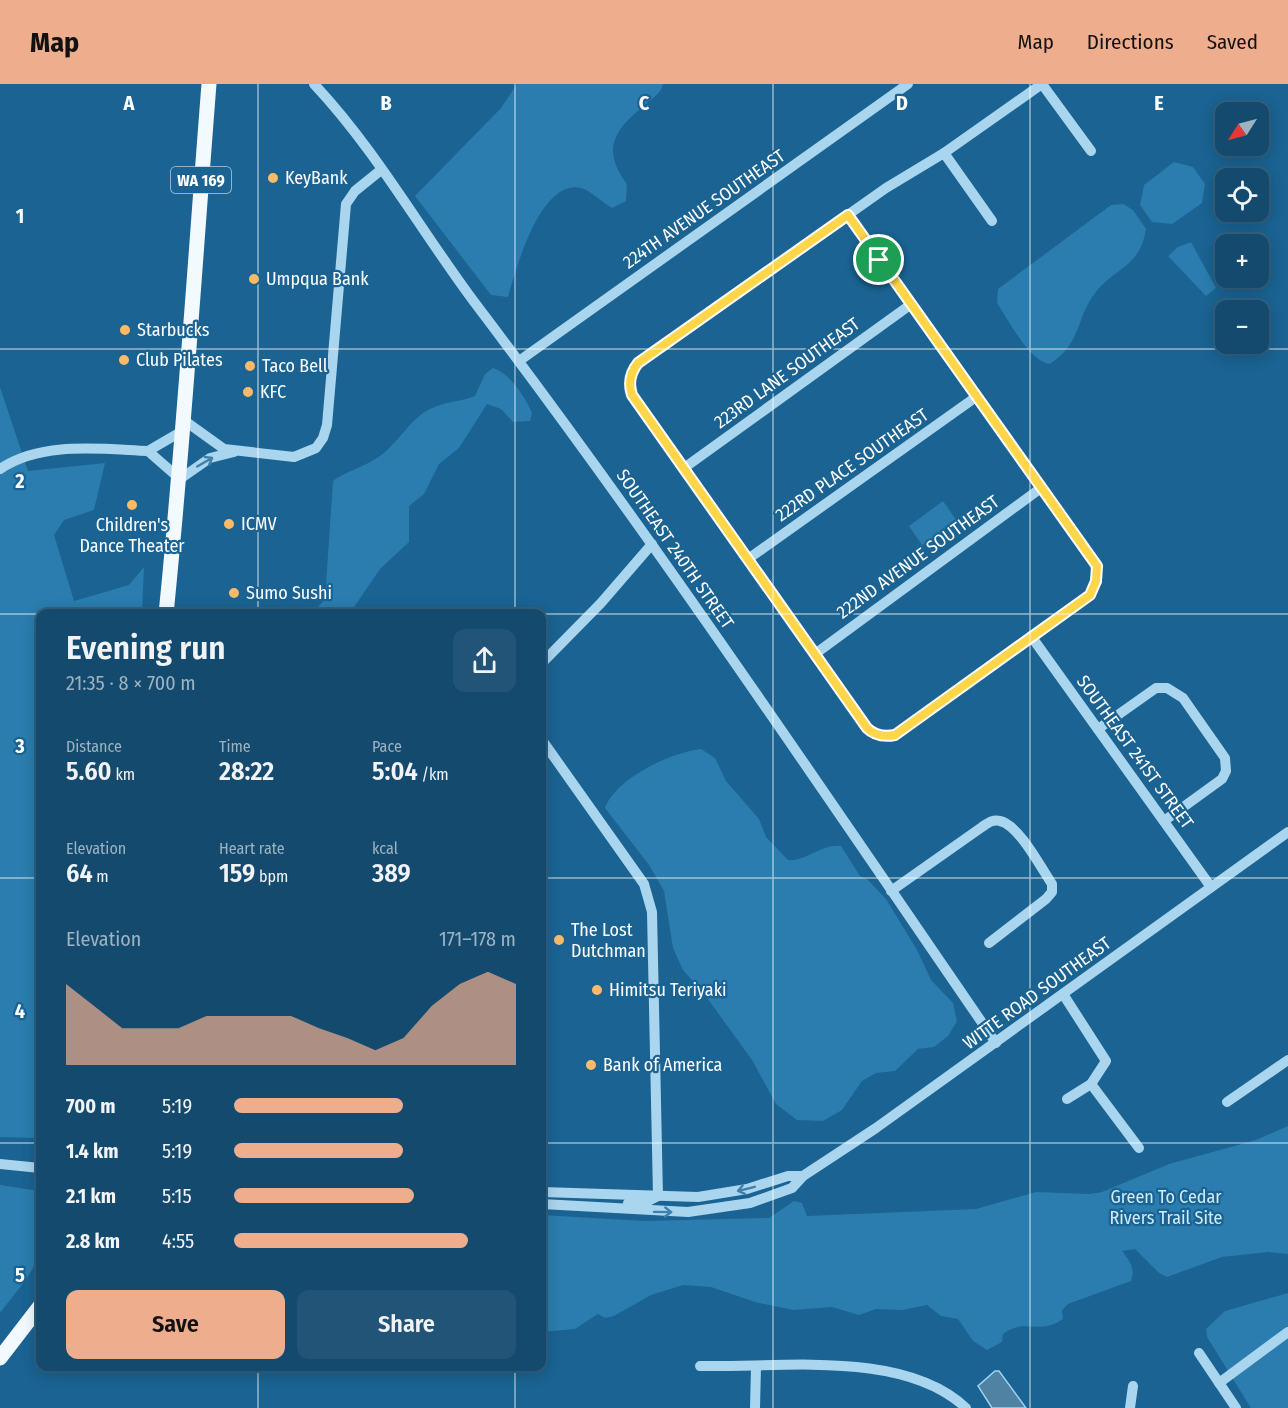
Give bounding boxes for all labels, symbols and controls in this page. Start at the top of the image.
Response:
text: Map [30,26,79,59]
text: Map [1017,29,1054,55]
text: Directions [1087,29,1174,55]
text: Saved [1207,29,1258,55]
text: A [123,91,136,115]
text: B [380,91,392,115]
text: C [639,91,650,115]
text: D [896,91,908,115]
text: E [1154,91,1164,115]
north arrow [1215,102,1269,156]
map controls [1215,102,1269,354]
street label: 224TH AVENUE SOUTHEAST [619,144,790,273]
road number: WA 169 [171,167,231,193]
place label: KeyBank [285,167,348,189]
button: locate [1215,168,1269,222]
marker: KeyBank [266,171,280,185]
text: 1 [16,204,24,228]
pin [853,234,904,285]
button: + [1215,234,1269,288]
icon: arrive [862,243,895,276]
place label: Umpqua Bank [266,268,369,290]
marker: Umpqua Bank [247,272,261,286]
button: − [1215,300,1269,354]
street label: 223RD LANE SOUTHEAST [710,312,865,433]
place label: Starbucks [137,319,210,341]
marker: Starbucks [118,323,132,337]
place label: Club Pilates [136,349,223,371]
marker: Club Pilates [117,353,131,367]
place label: Taco Bell [262,355,328,377]
marker: Taco Bell [243,359,257,373]
place label: KFC [260,381,286,403]
marker: KFC [241,385,255,399]
street label: 222RD PLACE SOUTHEAST [771,404,933,526]
one-way arrow [196,456,213,468]
street label: SOUTHEAST 240TH STREET [612,465,739,633]
text: 2 [14,469,25,493]
street label: 222ND AVENUE SOUTHEAST [833,490,1004,623]
marker: Children's Dance Theater [125,498,139,512]
place label: ICMV [241,513,278,535]
place label: Children's Dance Theater [79,514,185,557]
marker: ICMV [222,517,236,531]
place label: Sumo Sushi [246,582,332,604]
marker: Sumo Sushi [227,586,241,600]
text: Evening run [66,628,226,668]
button: share [453,629,516,692]
text: 21:35 · 8 × 700 m [66,671,196,695]
street label: SOUTHEAST 241ST STREET [1072,671,1198,834]
text: 3 [14,734,25,758]
text: Distance [66,737,122,756]
text: Time [219,737,251,756]
text: Pace [372,737,402,756]
text: 5.60 [66,756,112,787]
text: 28:22 [219,756,274,787]
text: 5:04 [372,756,418,787]
text: km [112,765,135,784]
text: /km [418,765,449,784]
text: Elevation [66,839,126,858]
text: Heart rate [219,839,285,858]
text: kcal [372,839,398,858]
text: 64 [66,858,93,889]
text: 159 [219,858,255,889]
text: 389 [372,858,411,889]
text: m [93,867,109,886]
text: bpm [255,867,288,886]
place label: The Lost Dutchman [571,919,646,962]
text: Elevation [66,927,141,951]
text: 171–178 m [439,927,516,951]
street label: WITTE ROAD SOUTHEAST [959,932,1116,1054]
marker: The Lost Dutchman [552,933,566,947]
place label: Himitsu Teriyaki [609,979,727,1001]
marker: Himitsu Teriyaki [590,983,604,997]
text: 4 [15,999,25,1023]
place label: Bank of America [603,1054,723,1076]
marker: Bank of America [584,1058,598,1072]
text: 700 m [66,1094,116,1118]
text: 5:19 [162,1094,192,1118]
text: 1.4 km [66,1139,118,1163]
text: 5:19 [162,1139,192,1163]
one-way arrow [737,1183,756,1195]
text: 2.1 km [66,1184,116,1208]
text: 5:15 [162,1184,192,1208]
park label: Green To Cedar Rivers Trail Site [1110,1186,1223,1229]
one-way arrow [652,1206,672,1217]
text: 2.8 km [66,1229,120,1253]
text: 4:55 [162,1229,194,1253]
text: 5 [15,1263,25,1287]
button: Save [66,1290,285,1359]
button: Share [297,1290,516,1359]

